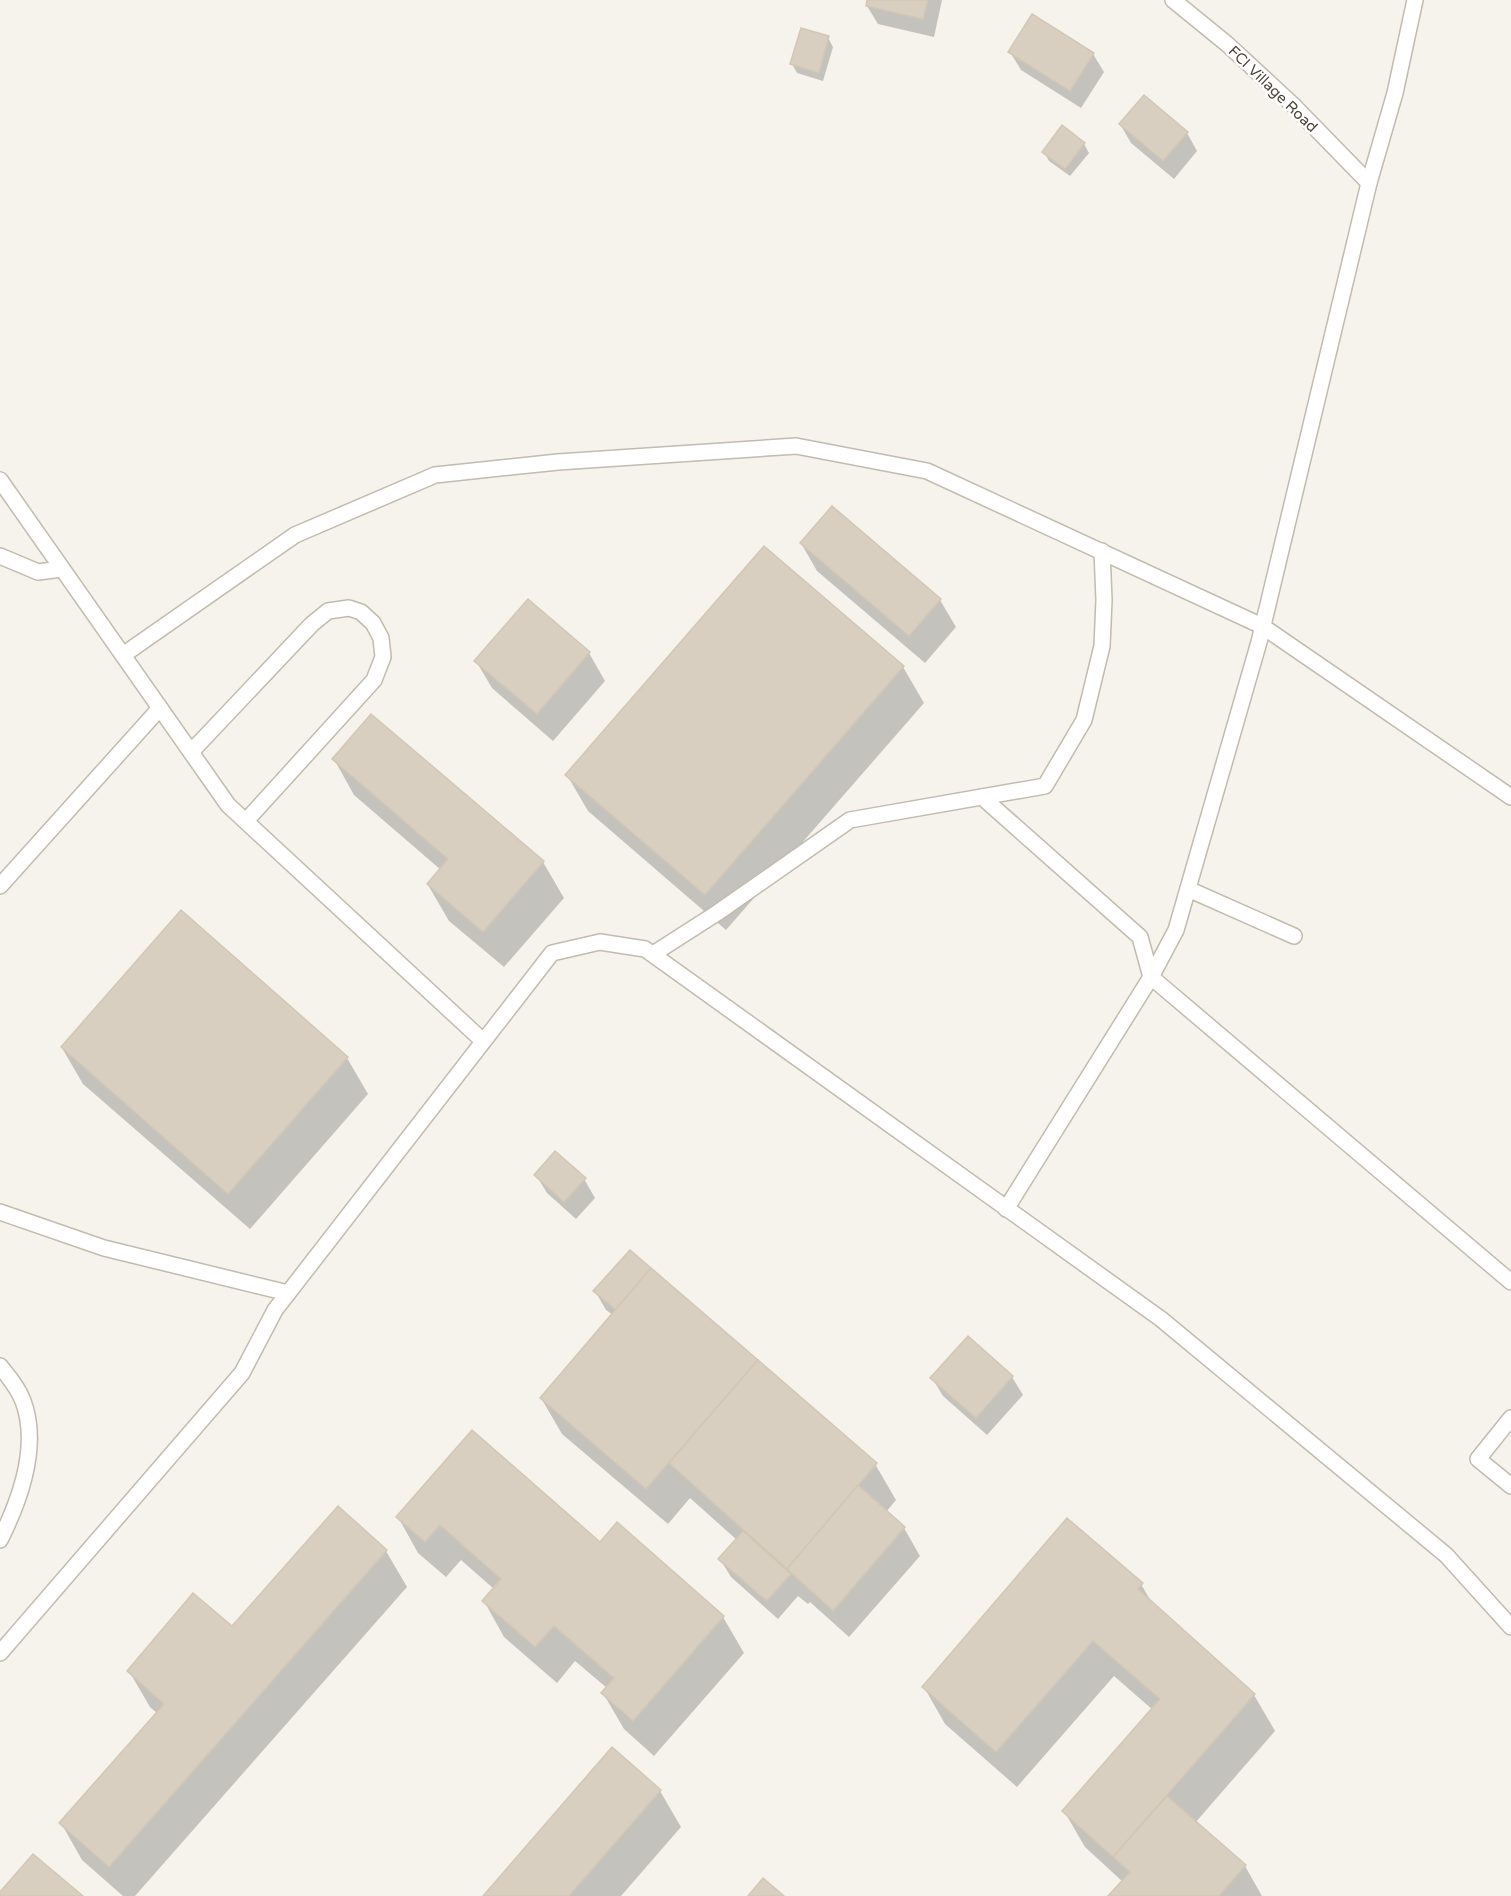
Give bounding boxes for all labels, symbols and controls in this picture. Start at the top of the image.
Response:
street label: FCI Village Road [1225,42,1321,136]

